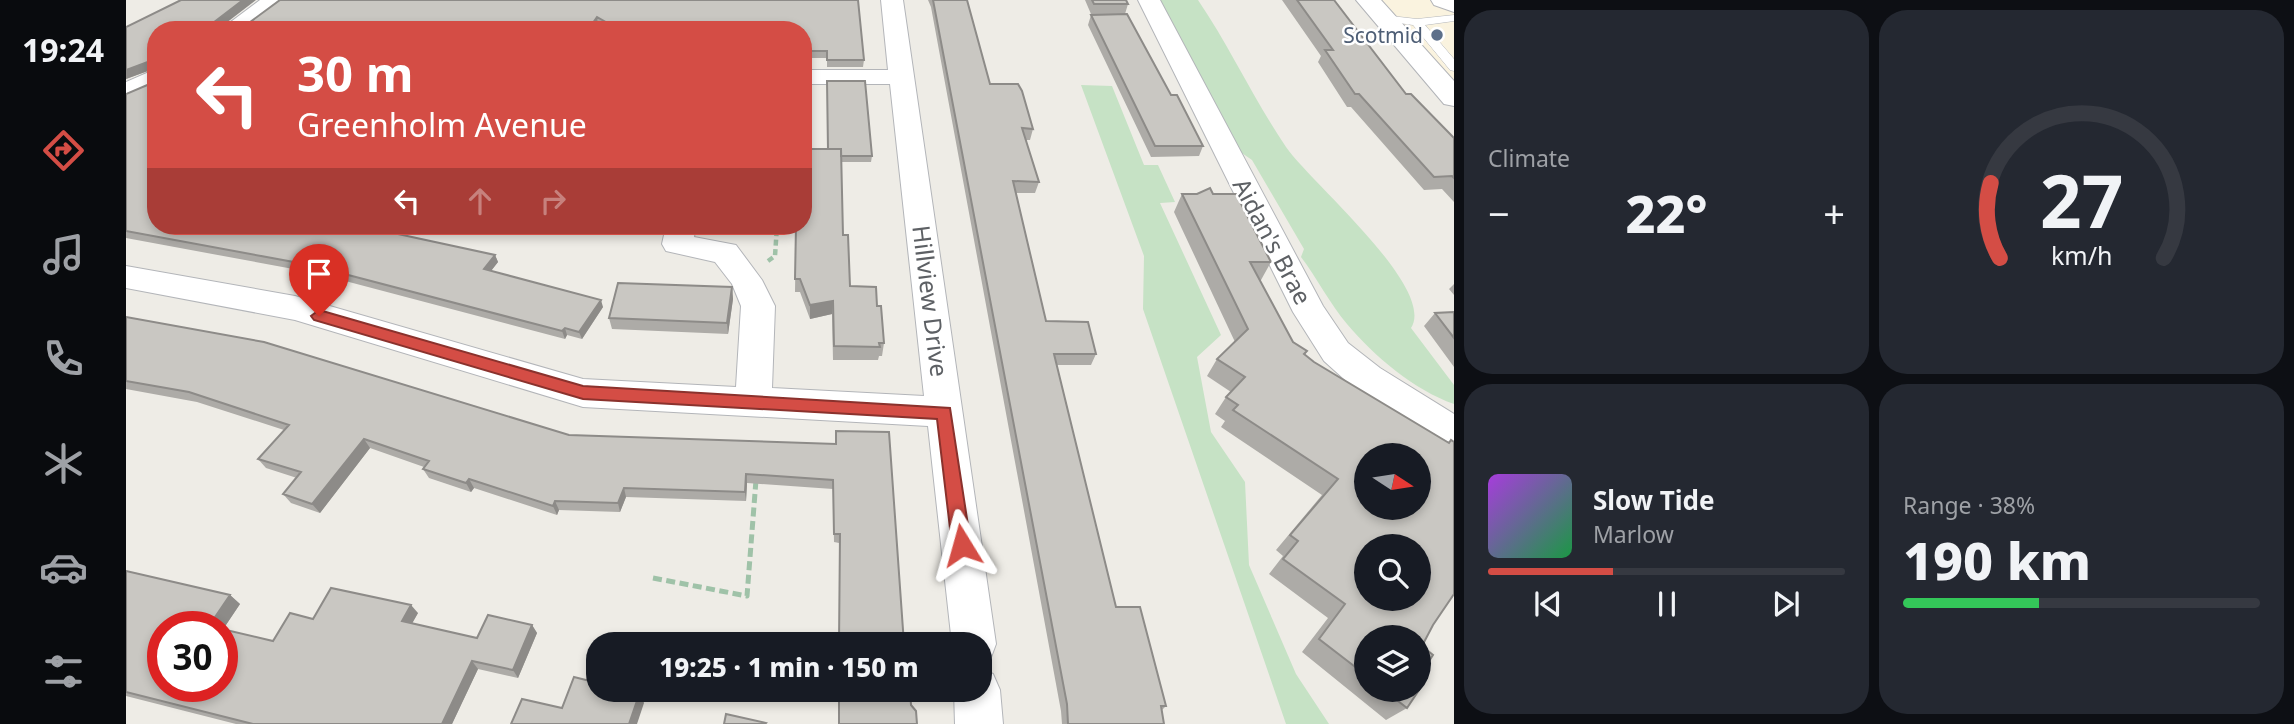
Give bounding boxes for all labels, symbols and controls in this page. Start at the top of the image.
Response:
place label: Scotmid [1343,21,1423,49]
marker: Scotmid [1429,27,1445,43]
text: 19:24 [22,28,104,71]
text: 30 m [297,40,414,106]
icon: left [182,49,273,140]
text: Greenholm Avenue [297,103,587,146]
icon: directions [39,126,88,175]
text: Climate [1488,142,1570,174]
text: 27 [2040,150,2123,249]
street label: Aidan's Brae [1226,172,1320,310]
text: 22° [1625,177,1708,248]
icon: left [388,182,426,220]
icon: ahead [461,182,499,220]
icon: right [534,182,572,220]
text: − [1488,187,1510,239]
text: + [1823,187,1845,239]
street label: Hillview Drive [905,223,957,379]
icon: music [39,230,88,279]
text: km/h [2051,238,2112,272]
pin [289,244,349,316]
icon: arrive [300,255,338,293]
icon: phone [39,334,88,383]
icon: climate [39,439,88,488]
north arrow [1354,443,1432,520]
map controls [1354,443,1431,702]
text: Slow Tide [1593,482,1715,518]
text: Range · 38% [1903,489,2035,521]
position arrow [925,508,999,582]
text: Marlow [1593,518,1674,550]
text: 190 km [1903,524,2091,595]
button: search [1354,534,1431,611]
icon: car [39,543,88,592]
icon: previous [1529,585,1567,623]
icon: pause [1648,585,1686,623]
icon: next [1767,585,1805,623]
speed limit sign: 30 [147,611,238,702]
button: layers [1354,625,1431,702]
icon: filters [39,647,88,696]
text: 19:25 · 1 min · 150 m [659,649,919,685]

